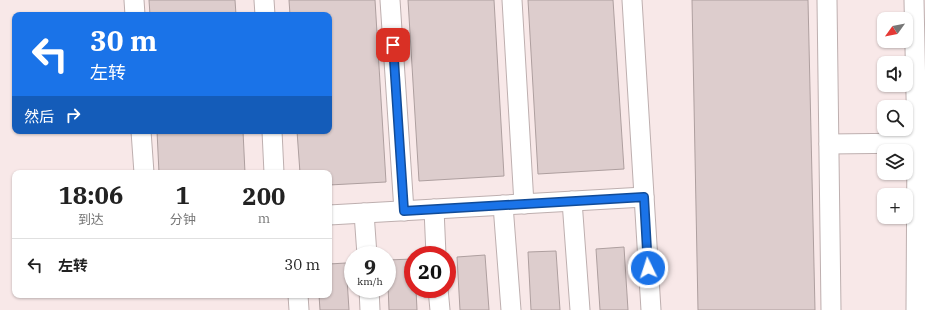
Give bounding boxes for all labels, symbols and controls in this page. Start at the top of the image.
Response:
north arrow [877,12,913,48]
map controls [877,12,913,224]
text: 30 m [90,22,157,59]
icon: left [24,28,76,80]
pin [376,28,410,62]
icon: arrive [382,34,404,56]
button: sound [877,56,913,92]
text: 左转 [90,61,126,84]
button: search [877,100,913,136]
icon: right [62,104,84,126]
text: 然后 [24,107,54,126]
button: layers [877,144,913,180]
text: 18:06 [58,179,123,211]
text: 1 [176,179,190,211]
text: 200 [242,180,286,212]
button: + [877,188,913,224]
text: m [258,210,270,227]
text: 到达 [78,211,104,228]
text: 分钟 [170,211,196,228]
speed limit sign: 20 [404,246,456,298]
position arrow [627,247,669,289]
text: 9 [364,253,376,280]
icon: left [24,254,46,276]
text: 30 m [284,255,320,274]
text: 左转 [58,256,88,275]
text: km/h [357,275,383,288]

